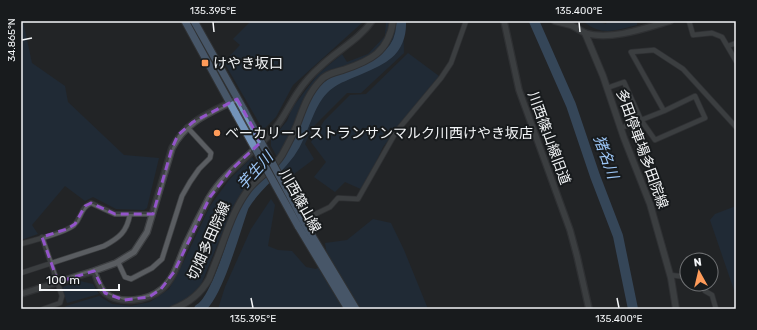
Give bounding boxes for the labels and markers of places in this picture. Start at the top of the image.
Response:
place label: けやき坂口 [213,55,283,72]
marker: けやき坂口 [200,58,210,68]
place label: ベーカリーレストランサンマルク川西けやき坂店 [225,125,533,142]
marker: ベーカリーレストランサンマルク川西けやき坂店 [212,128,222,138]

